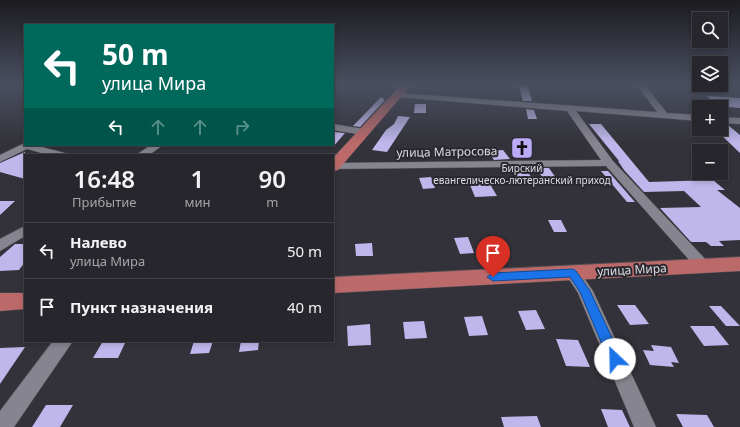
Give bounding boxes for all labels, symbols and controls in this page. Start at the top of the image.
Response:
map controls [692,12,728,180]
button: search [692,12,728,48]
text: 50 m [102,35,169,73]
icon: left [36,40,88,92]
button: layers [692,56,728,92]
text: улица Мира [102,71,206,95]
button: + [692,100,728,136]
icon: left [105,116,127,138]
icon: ahead [147,116,169,138]
icon: ahead [189,116,211,138]
icon: right [231,116,253,138]
church icon: Бирский евангелическо-лютеранский приход [509,135,535,161]
street label: улица Матросова [396,142,498,161]
button: − [692,144,728,180]
place label: Бирский евангелическо-лютеранский приход [433,161,611,187]
text: 16:48 [73,162,135,195]
text: 1 [191,162,204,195]
text: 90 [259,162,286,195]
text: Прибытие [72,193,136,211]
text: мин [184,193,211,211]
text: m [266,193,278,211]
text: Налево [70,232,127,252]
pin [476,236,510,277]
icon: left [36,240,58,262]
text: 50 m [287,241,322,261]
icon: arrive [482,242,504,264]
text: улица Мира [70,252,145,270]
street label: улица Мира [597,259,667,280]
icon: arrive [36,296,58,318]
text: Пункт назначения [70,297,213,317]
text: 40 m [287,297,322,317]
position arrow [594,338,636,380]

